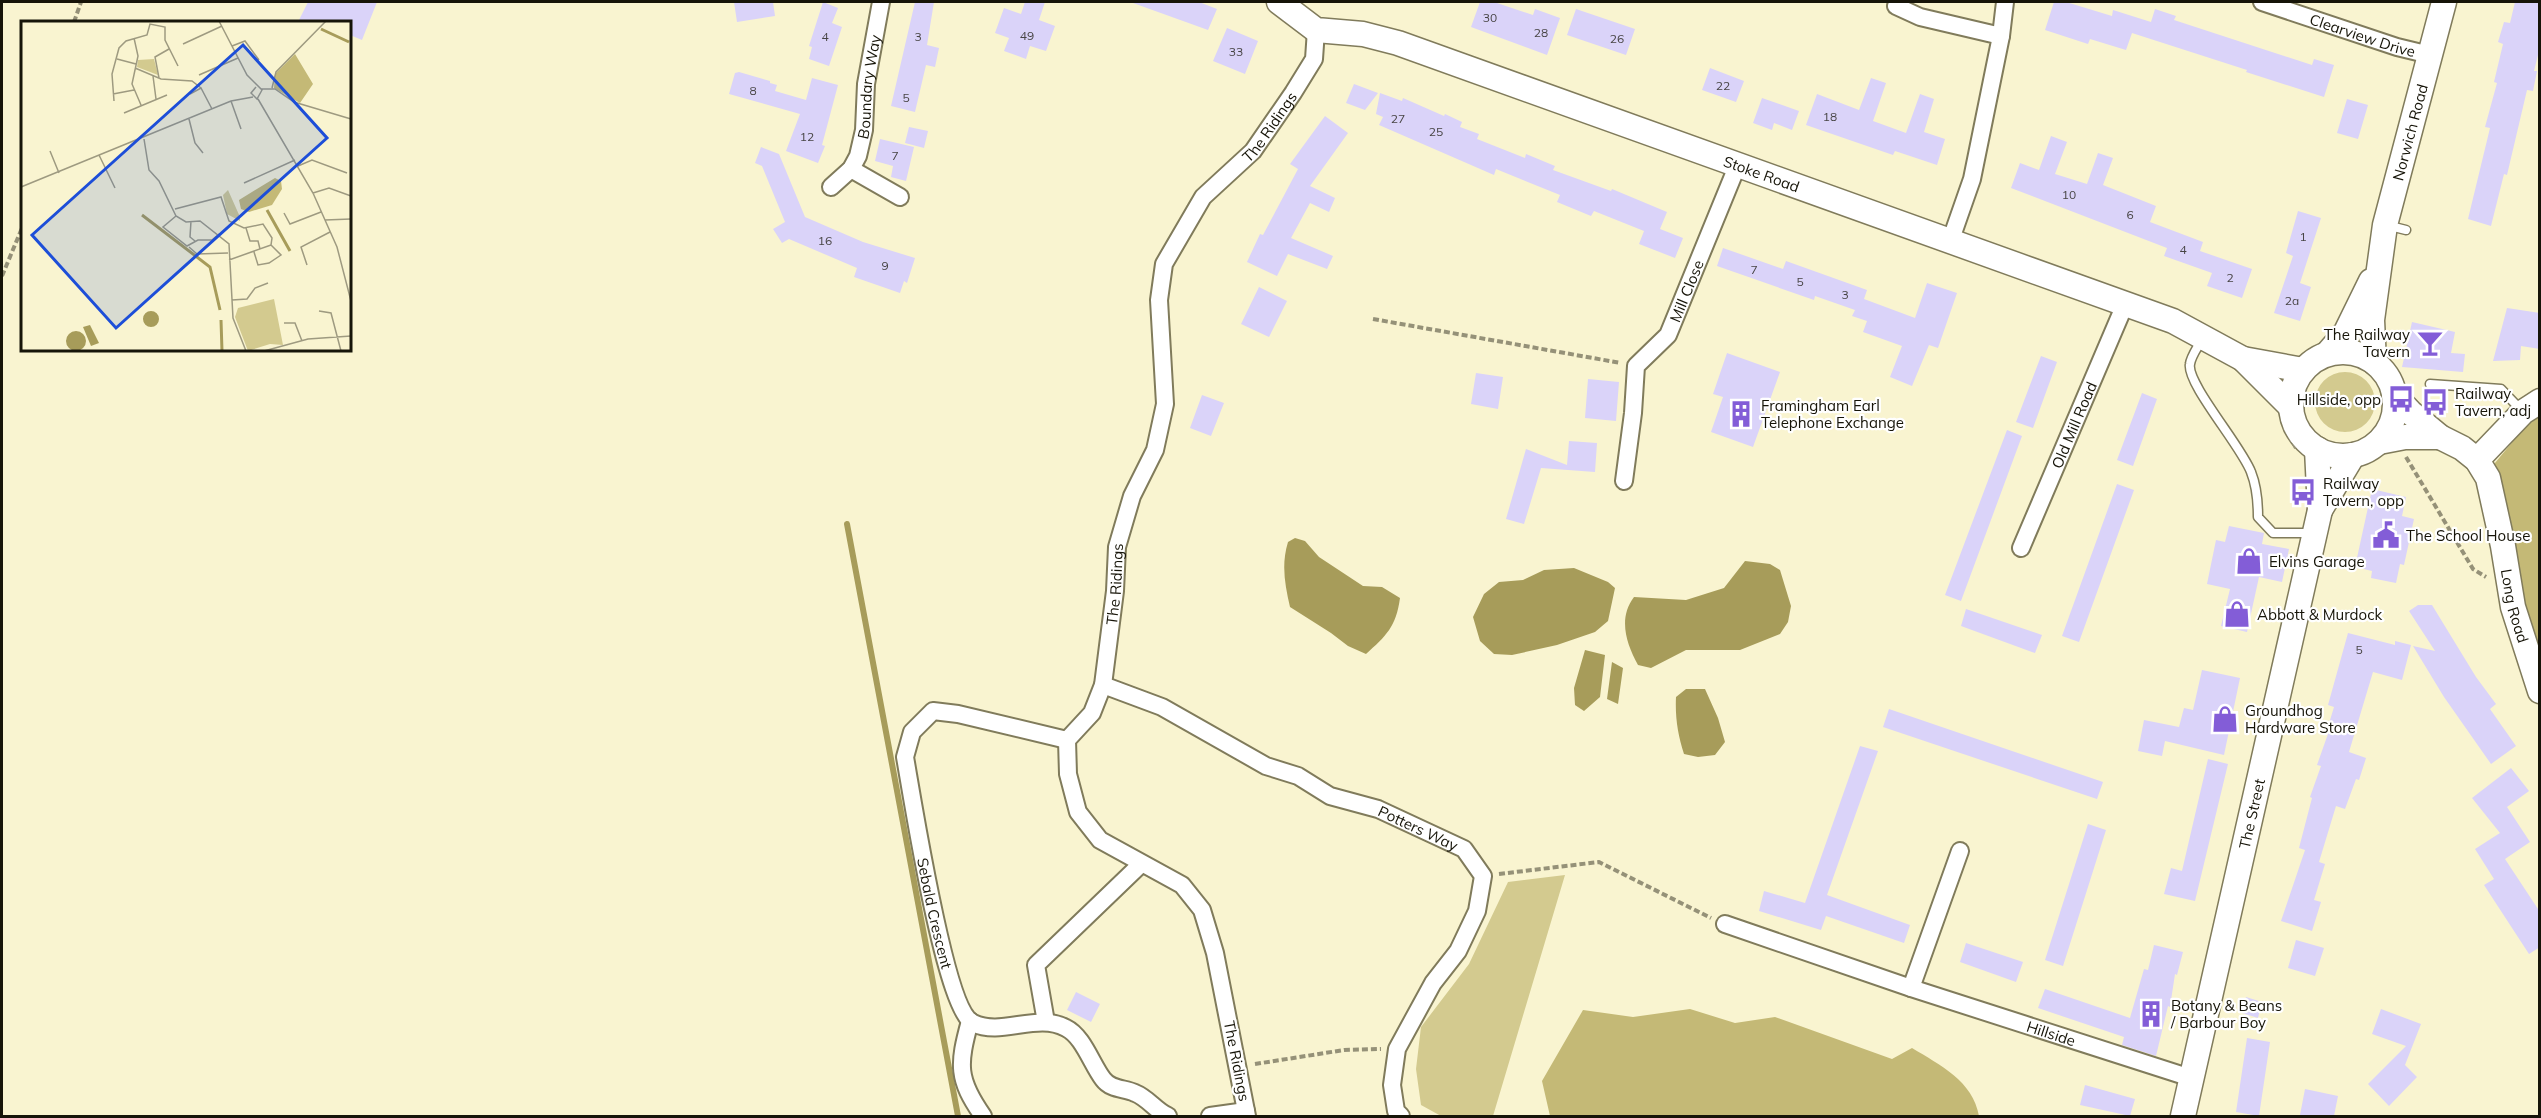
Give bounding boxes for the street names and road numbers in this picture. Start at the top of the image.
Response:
street label: Clearview Drive [2307,9,2417,61]
street label: Boundary Way [853,33,884,141]
street label: Norwich Road [2388,82,2431,183]
street label: The Ridings [1238,88,1301,166]
street label: Stoke Road [1721,151,1802,196]
street label: Mill Close [1665,257,1707,325]
street label: Old Mill Road [2047,379,2100,471]
street label: The Ridings [1101,543,1127,626]
street label: Long Road [2497,568,2533,645]
street label: The Street [2234,777,2269,851]
street label: Potters Way [1375,801,1461,854]
street label: Sebald Crescent [914,856,957,971]
street label: Hillside [2024,1016,2078,1050]
street label: The Ridings [1220,1019,1254,1103]

